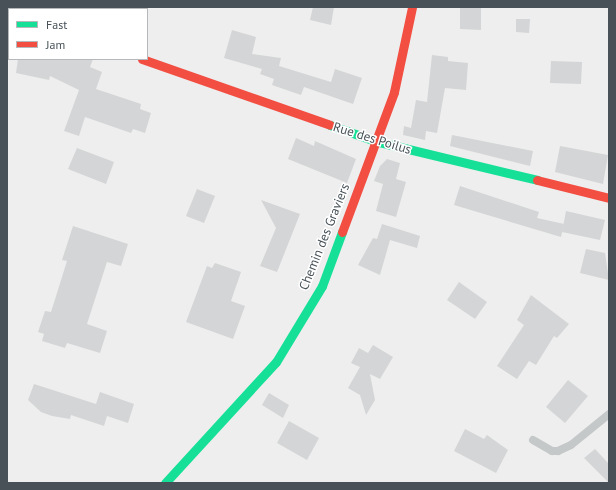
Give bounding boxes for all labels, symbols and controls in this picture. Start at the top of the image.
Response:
legend [8,8,148,60]
text: Fast [46,17,67,32]
text: Jam [46,37,65,52]
street label: Rue des Poilus [331,120,413,158]
street label: Chemin des Graviers [297,182,353,292]

